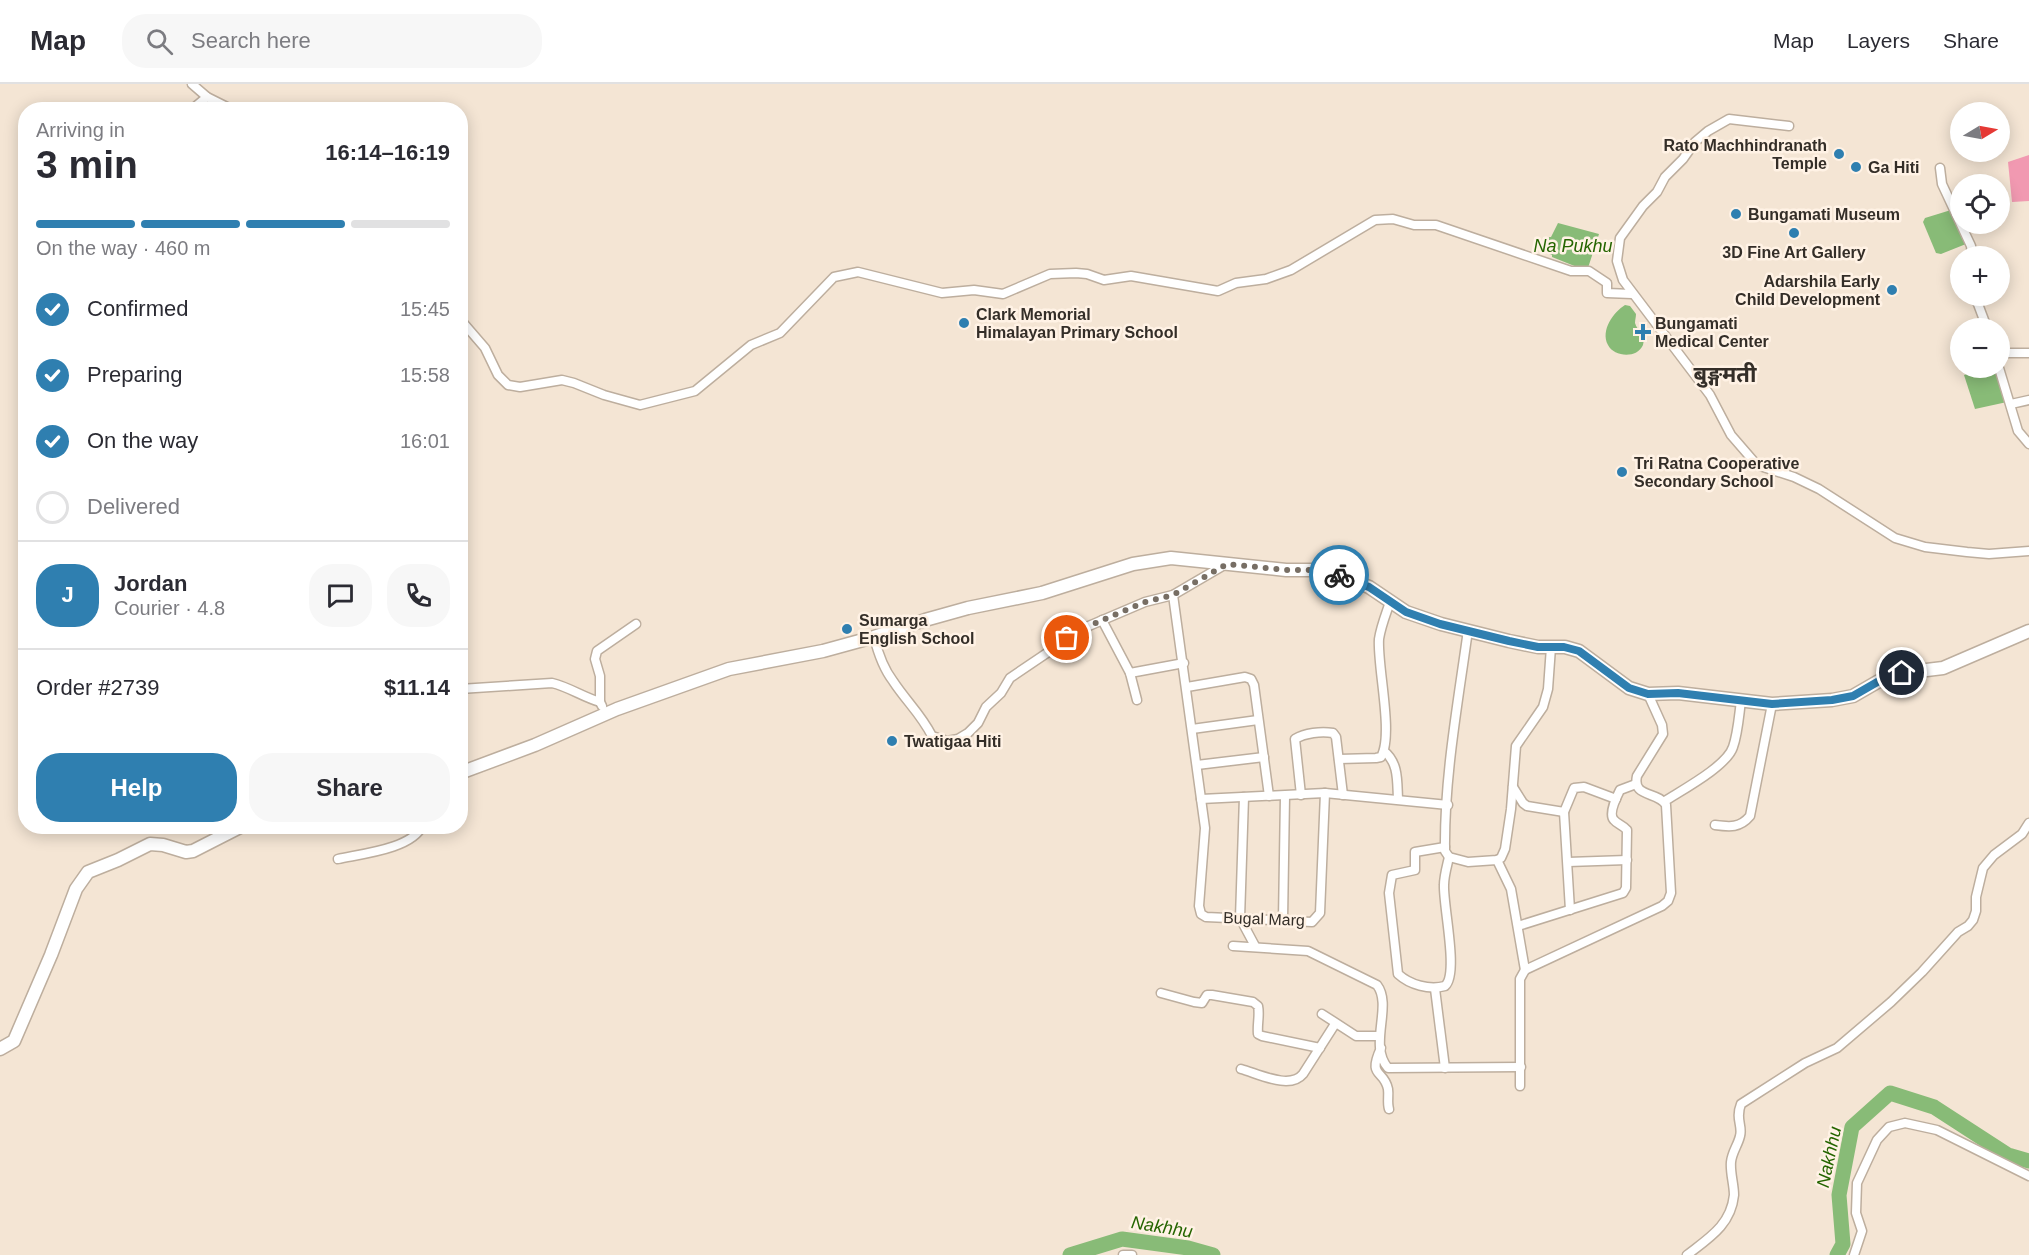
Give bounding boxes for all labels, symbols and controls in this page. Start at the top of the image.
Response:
search box [122,14,542,68]
text: Map [30,25,86,56]
icon: search [143,25,176,58]
text: Search here [191,28,311,53]
text: Map [1773,29,1814,52]
text: Layers [1847,29,1910,52]
text: Share [1943,29,1999,52]
north arrow [1950,102,2010,162]
map controls [1950,102,2010,378]
text: Arriving in [36,119,125,141]
place label: Rato Machhindranath Temple [1663,137,1827,172]
text: 16:14–16:19 [325,140,450,165]
text: 3 min [36,143,138,186]
marker: Rato Machhindranath Temple [1832,147,1846,161]
place label: Ga Hiti [1868,159,1920,176]
marker: Ga Hiti [1849,160,1863,174]
button: locate [1950,174,2010,234]
place label: Bungamati Museum [1748,206,1900,223]
marker: Bungamati Museum [1729,207,1743,221]
marker: 3D Fine Art Gallery [1787,226,1801,240]
water label: Na Pukhu [1533,236,1613,256]
text: On the way · 460 m [36,237,211,259]
place label: 3D Fine Art Gallery [1722,244,1866,261]
button: + [1950,246,2010,306]
place label: Adarshila Early Child Development [1735,273,1881,308]
marker: Adarshila Early Child Development [1885,283,1899,297]
icon: check [36,293,69,326]
text: Confirmed [87,296,188,321]
text: 15:45 [400,298,450,320]
place label: Clark Memorial Himalayan Primary School [976,306,1178,341]
place label: Bungamati Medical Center [1655,315,1769,350]
marker: Clark Memorial Himalayan Primary School [957,316,971,330]
button: − [1950,318,2010,378]
marker: Bungamati Medical Center [1636,325,1650,339]
icon: check [36,359,69,392]
text: Preparing [87,362,182,387]
district label: बुङ्गमती [1694,362,1757,388]
text: 15:58 [400,364,450,386]
icon: check [36,425,69,458]
text: On the way [87,428,198,453]
text: 16:01 [400,430,450,452]
place label: Tri Ratna Cooperative Secondary School [1634,455,1799,490]
marker: Tri Ratna Cooperative Secondary School [1615,465,1629,479]
text: Delivered [87,494,180,519]
courier [1309,545,1369,605]
icon: bike [1323,559,1356,592]
button: chat [309,564,372,627]
button: phone [387,564,450,627]
text: Jordan [114,571,187,596]
text: J [61,582,74,607]
text: Courier · 4.8 [114,597,225,619]
place label: Sumarga English School [859,612,975,647]
pin [1041,612,1092,663]
icon: bag [1050,621,1083,654]
marker: Sumarga English School [840,622,854,636]
pin [1876,647,1927,698]
icon: home [1885,656,1918,689]
text: Order #2739 [36,675,160,700]
text: $11.14 [384,675,450,700]
place label: Twatigaa Hiti [904,733,1002,750]
marker: Twatigaa Hiti [885,734,899,748]
button: Help [36,753,237,822]
button: Share [249,753,450,822]
street label: Bugal Marg [1223,909,1305,929]
water label: Nakhhu [1813,1125,1845,1189]
water label: Nakhhu [1130,1212,1194,1242]

